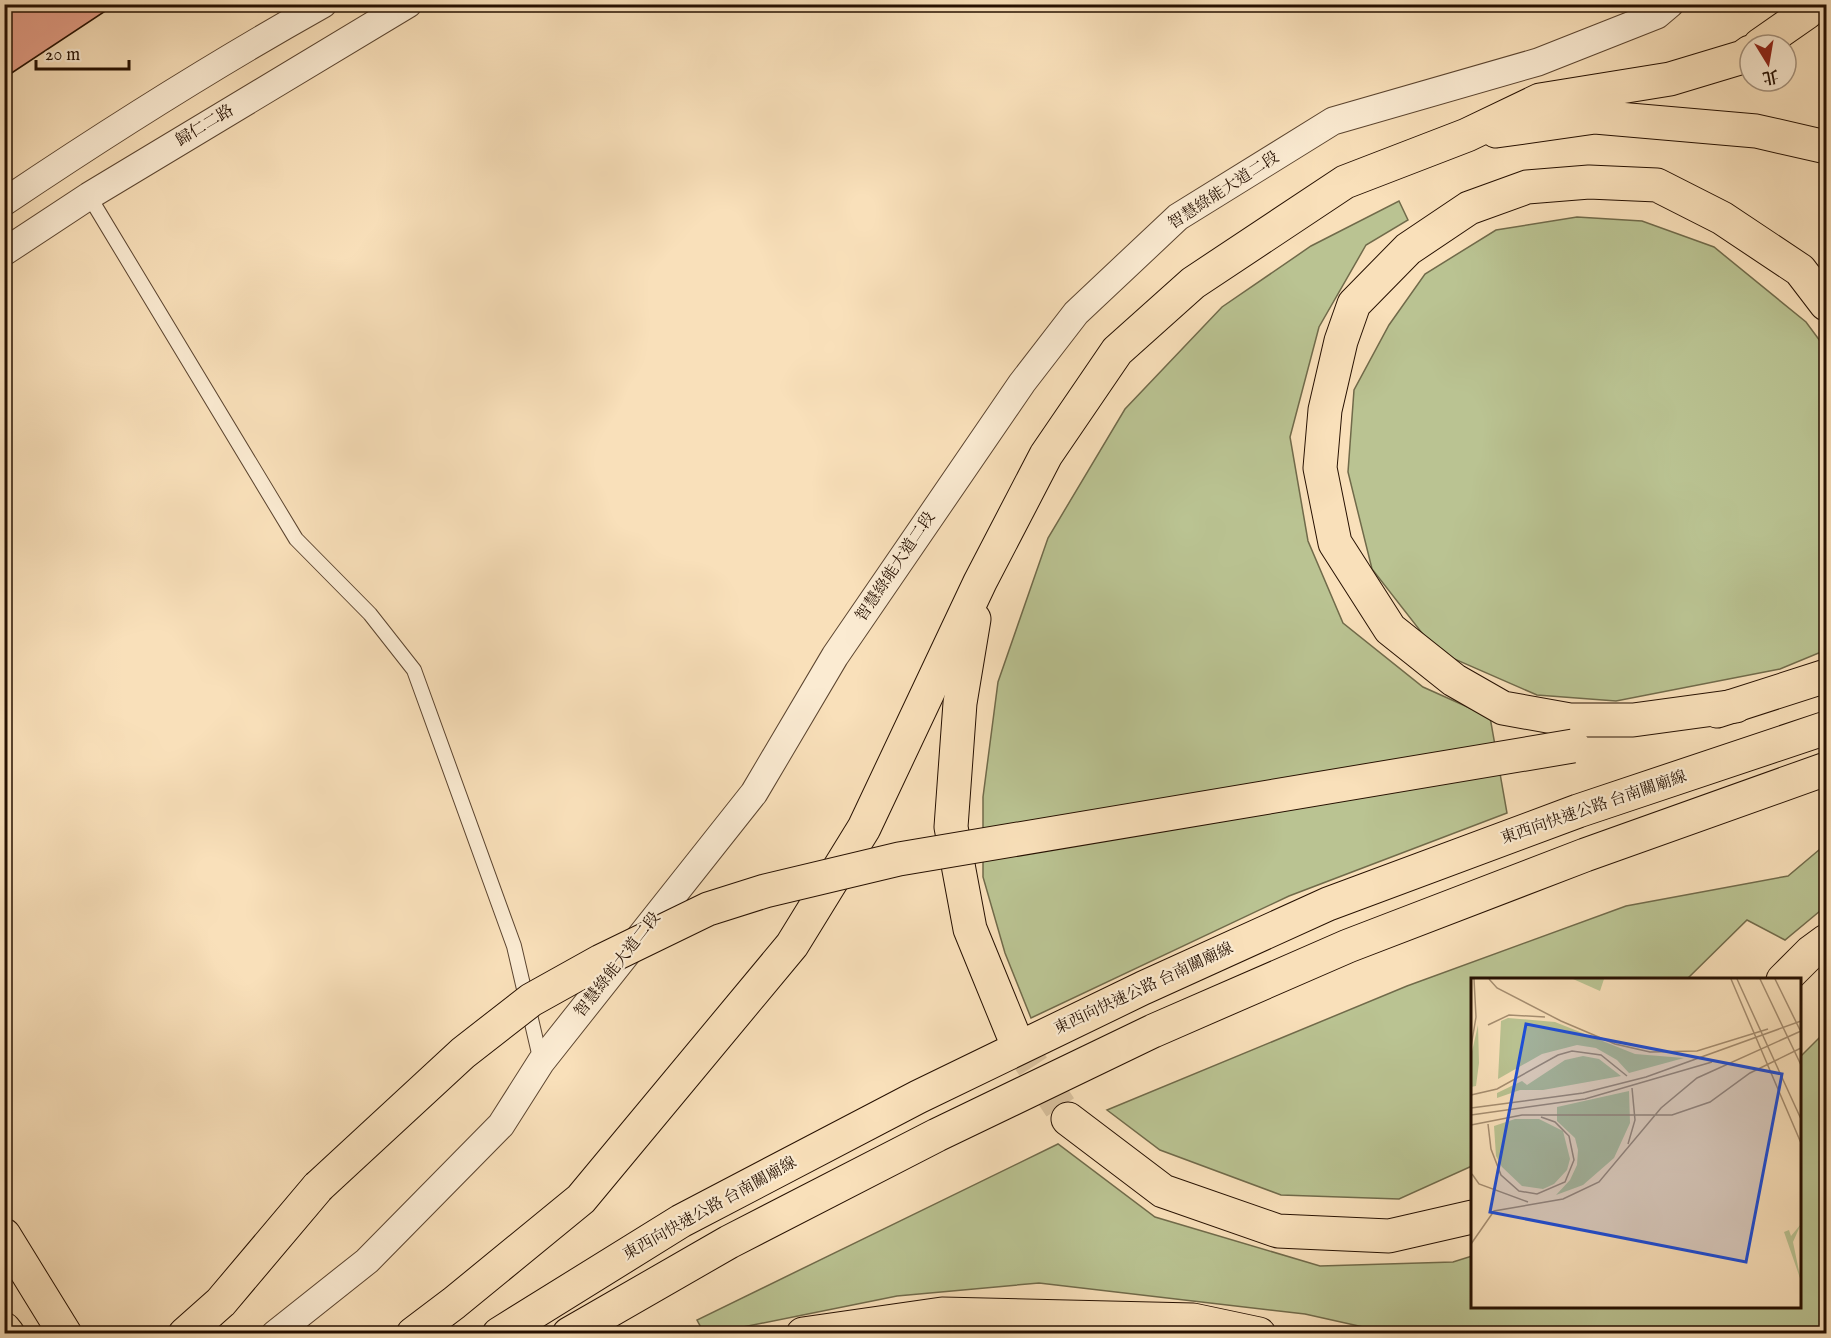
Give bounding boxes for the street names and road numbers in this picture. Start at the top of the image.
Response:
street label: 歸仁二路 [172,101,238,151]
street label: 智慧綠能大道二段 [1165,148,1283,234]
street label: 智慧綠能大道二段 [852,508,940,626]
street label: 東西向快速公路 台南關廟線 [1498,767,1690,849]
street label: 智慧綠能大道二段 [571,908,665,1022]
street label: 東西向快速公路 台南關廟線 [1051,939,1237,1039]
street label: 東西向快速公路 台南關廟線 [620,1153,800,1265]

